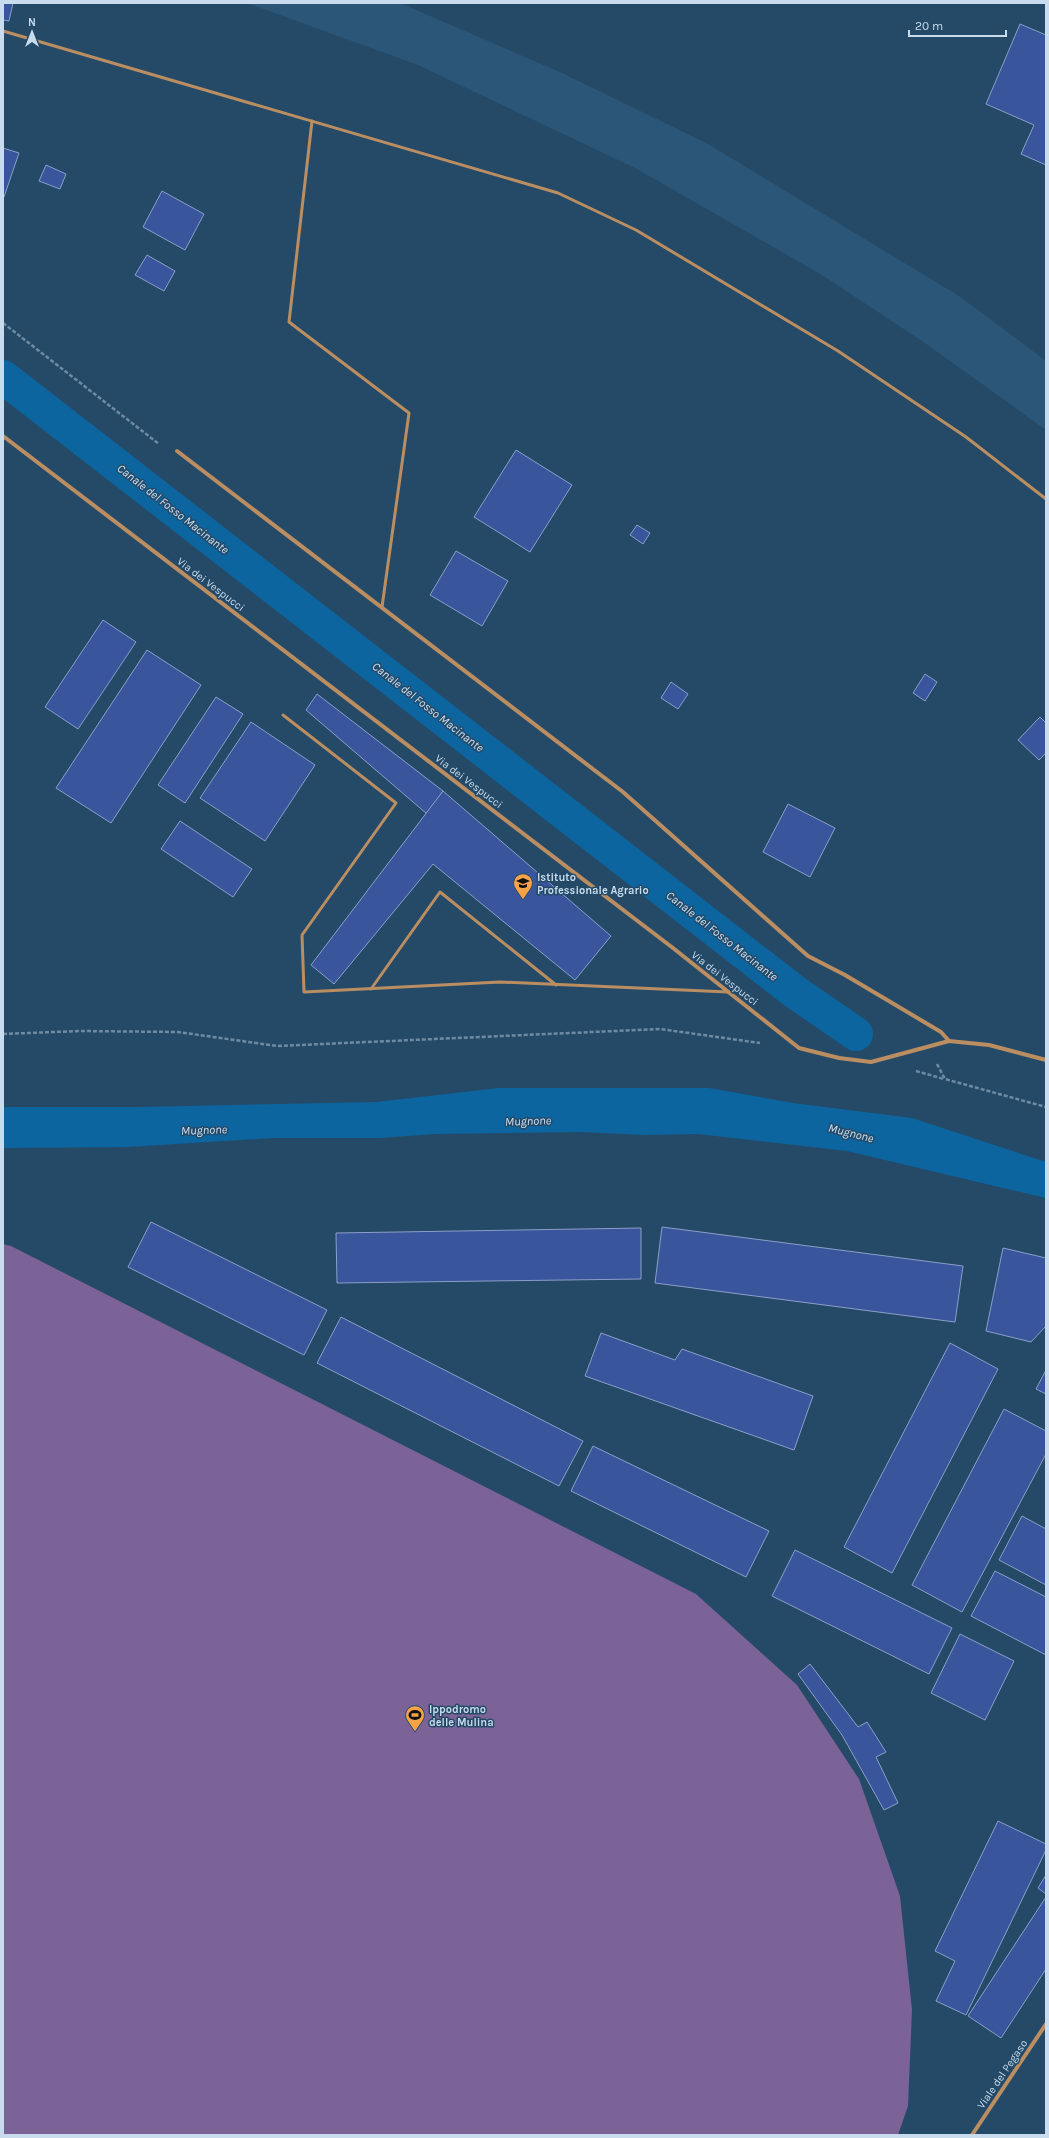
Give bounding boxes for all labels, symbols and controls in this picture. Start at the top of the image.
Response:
north arrow [12,12,52,52]
scale bar [909,12,1006,38]
text: N [28,16,36,29]
text: 20 m [915,19,943,33]
water label: Canale del Fosso Macinante [114,461,232,557]
street label: Via dei Vespucci [174,555,247,614]
water label: Canale del Fosso Macinante [369,659,487,755]
street label: Via dei Vespucci [432,752,505,811]
place label: Istituto Professionale Agrario [537,871,649,897]
school or university icon: Istituto Professionale Agrario [512,872,534,900]
water label: Canale del Fosso Macinante [663,888,781,984]
street label: Via dei Vespucci [689,948,761,1009]
water label: Mugnone [505,1113,552,1129]
water label: Mugnone [827,1121,876,1145]
water label: Mugnone [181,1122,228,1138]
place label: Ippodromo delle Mulina [429,1703,494,1729]
sports icon: Ippodromo delle Mulina [404,1704,426,1732]
street label: Viale del Pegaso [975,2037,1030,2111]

